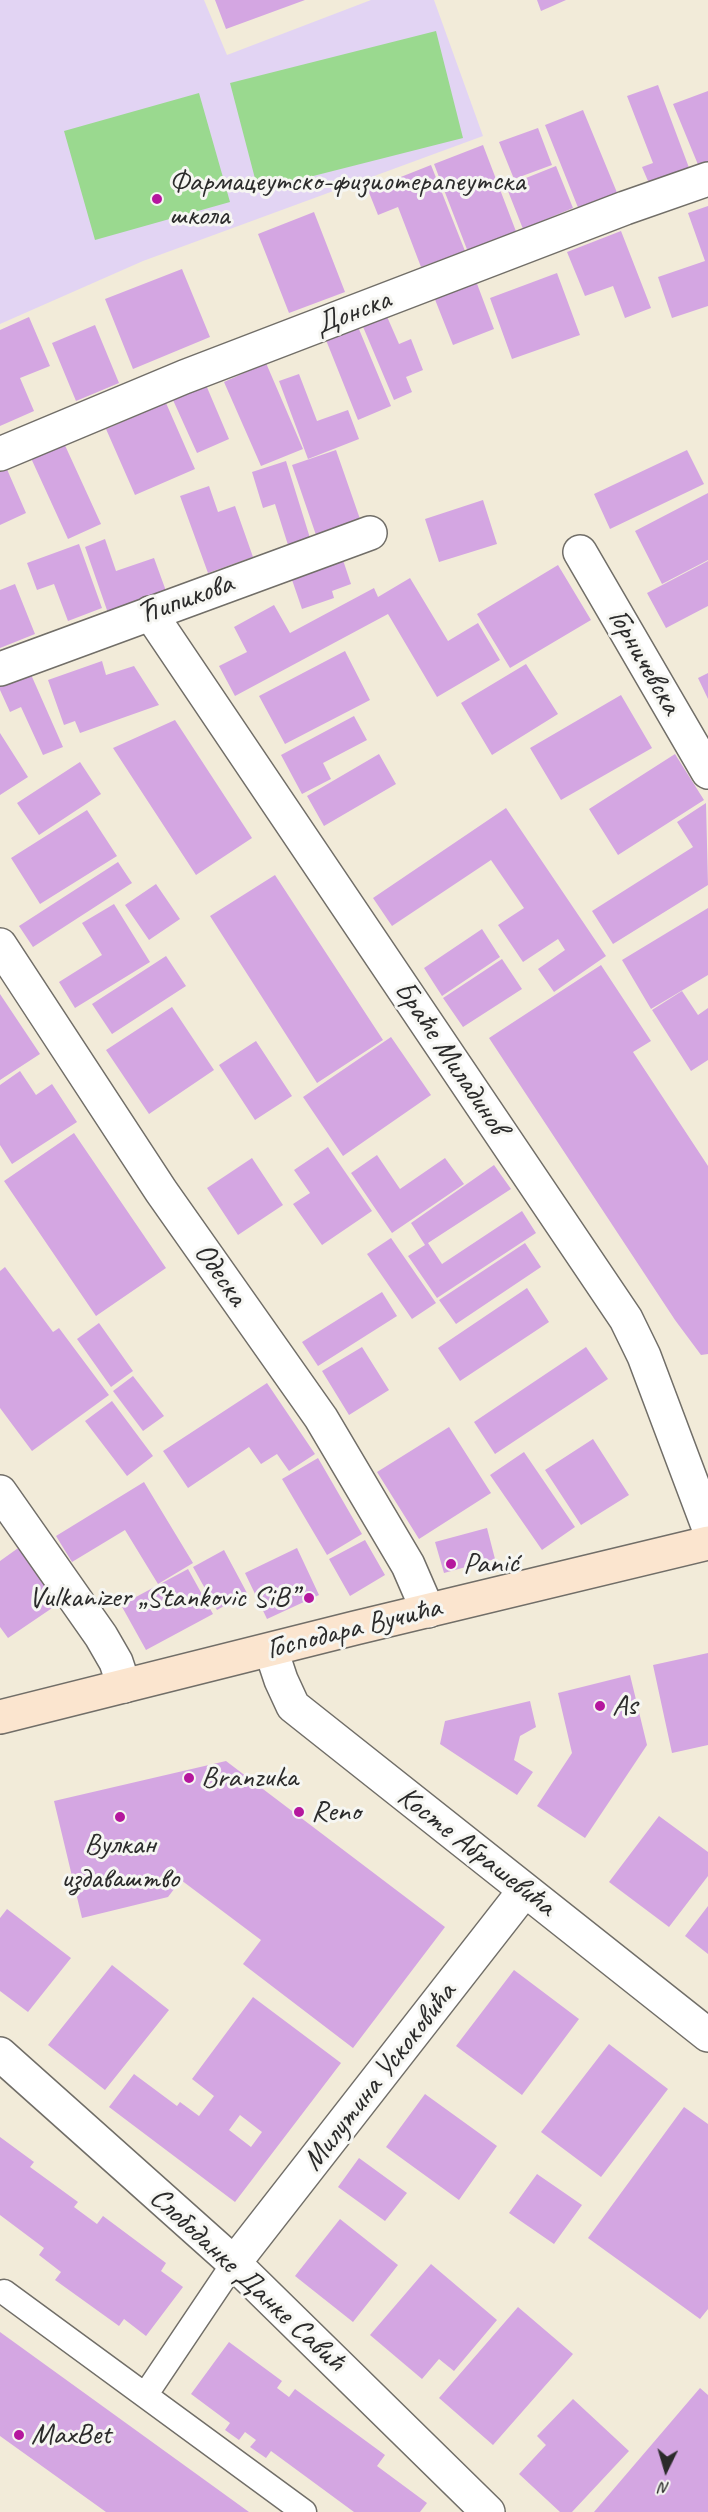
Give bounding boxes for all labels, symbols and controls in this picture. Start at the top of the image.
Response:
place label: Фармацеутско-физиотерапеутска школа [169,164,525,234]
marker: Фармацеутско-физиотерапеутска школа [150,192,164,206]
street label: Донска [310,282,396,344]
street label: Ћипикова [132,566,238,634]
street label: Горничевска [599,603,689,721]
street label: Браће Миладинов [385,974,515,1142]
street label: Одеска [186,1237,254,1313]
place label: Panić [463,1546,519,1582]
marker: Panić [444,1557,458,1571]
place label: Vulkanizer „Stankovic SiB” [29,1580,297,1616]
street label: Господара Вучића [263,1590,445,1668]
marker: Vulkanizer „Stankovic SiB” [302,1591,316,1605]
place label: As [612,1688,637,1724]
marker: As [593,1699,607,1713]
place label: Branzuka [201,1760,298,1796]
marker: Branzuka [182,1771,196,1785]
street label: Косте Абрашевића [390,1779,562,1925]
place label: Reno [311,1794,361,1830]
marker: Reno [292,1805,306,1819]
marker: Вулкан издаваштво [113,1810,127,1824]
place label: Вулкан издаваштво [61,1827,179,1898]
street label: Милутина Ускоковића [295,1976,465,2178]
street label: Слободанке Данке Савић [142,2180,352,2380]
place label: MaxBet [31,2417,111,2453]
marker: MaxBet [12,2428,26,2442]
north arrow [636,2440,696,2500]
text: N [659,2478,670,2498]

